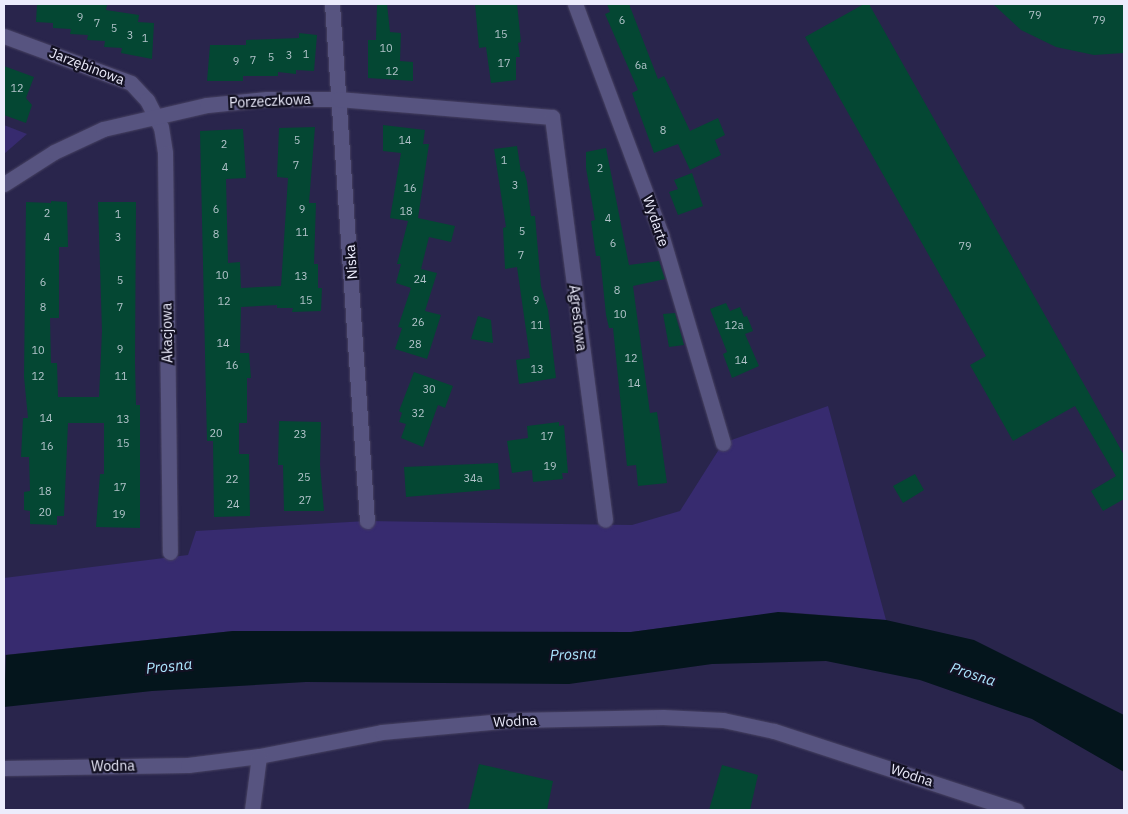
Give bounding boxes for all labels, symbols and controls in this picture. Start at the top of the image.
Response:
house number: 79 [1028,8,1042,22]
house number: 9 [77,10,83,24]
house number: 6 [619,13,625,27]
house number: 79 [1092,13,1106,27]
house number: 7 [94,16,100,30]
house number: 5 [111,21,117,35]
house number: 15 [494,27,508,41]
house number: 3 [127,28,133,42]
house number: 1 [142,31,148,45]
house number: 10 [379,41,393,55]
street label: Jarzębinowa [47,44,127,88]
house number: 1 [303,47,309,61]
house number: 3 [286,48,292,62]
house number: 5 [268,50,274,64]
house number: 7 [250,53,256,67]
house number: 9 [233,54,239,68]
house number: 17 [497,56,511,70]
house number: 6a [635,58,647,72]
house number: 12 [385,64,399,78]
house number: 12 [10,81,24,95]
street label: Porzeczkowa [229,90,311,112]
house number: 8 [660,123,666,137]
house number: 5 [294,133,300,147]
house number: 14 [398,133,412,147]
house number: 2 [221,137,227,151]
house number: 1 [501,153,507,167]
house number: 7 [293,158,299,172]
house number: 4 [222,160,228,174]
house number: 2 [597,161,603,175]
house number: 3 [512,178,518,192]
house number: 16 [403,181,417,195]
street label: Wydarte [639,193,673,249]
house number: 6 [213,202,219,216]
house number: 9 [299,202,305,216]
house number: 18 [399,204,413,218]
house number: 2 [44,206,50,220]
house number: 1 [115,207,121,221]
house number: 4 [605,211,611,225]
house number: 5 [519,224,525,238]
house number: 11 [295,225,309,239]
house number: 8 [213,227,219,241]
house number: 4 [44,230,50,244]
house number: 3 [115,230,121,244]
house number: 6 [610,236,616,250]
house number: 79 [958,239,972,253]
street label: Niska [341,244,361,280]
house number: 7 [518,248,524,262]
house number: 10 [215,268,229,282]
house number: 13 [294,269,308,283]
house number: 24 [413,272,427,286]
house number: 5 [117,273,123,287]
house number: 6 [40,275,46,289]
house number: 8 [614,283,620,297]
street label: Agrestowa [566,284,590,352]
house number: 15 [299,293,313,307]
house number: 9 [533,293,539,307]
house number: 12 [217,294,231,308]
house number: 8 [40,300,46,314]
house number: 7 [117,300,123,314]
street label: Akacjowa [158,303,176,363]
house number: 10 [613,307,627,321]
house number: 26 [411,315,425,329]
house number: 11 [530,318,544,332]
house number: 12a [724,318,744,332]
house number: 14 [216,336,230,350]
house number: 28 [408,337,422,351]
house number: 9 [117,342,123,356]
house number: 10 [31,343,45,357]
house number: 12 [624,351,638,365]
house number: 14 [734,353,748,367]
house number: 16 [225,358,239,372]
house number: 13 [530,362,544,376]
house number: 12 [31,369,45,383]
house number: 11 [114,369,128,383]
house number: 14 [627,376,641,390]
house number: 30 [422,382,436,396]
house number: 32 [411,406,425,420]
house number: 14 [39,411,53,425]
house number: 13 [116,412,130,426]
house number: 20 [209,426,223,440]
house number: 23 [293,427,307,441]
house number: 17 [540,429,554,443]
house number: 15 [116,436,130,450]
house number: 16 [40,439,54,453]
house number: 19 [543,459,557,473]
house number: 25 [297,470,311,484]
house number: 34a [463,471,483,485]
house number: 22 [225,472,239,486]
house number: 17 [113,480,127,494]
house number: 18 [38,484,52,498]
house number: 27 [298,493,312,507]
house number: 24 [226,497,240,511]
house number: 20 [38,505,52,519]
house number: 19 [112,507,126,521]
water label: Prosna [549,644,597,664]
water label: Prosna [145,655,193,677]
water label: Prosna [948,658,998,690]
street label: Wodna [493,711,537,731]
street label: Wodna [91,757,135,775]
street label: Wodna [889,760,935,790]

